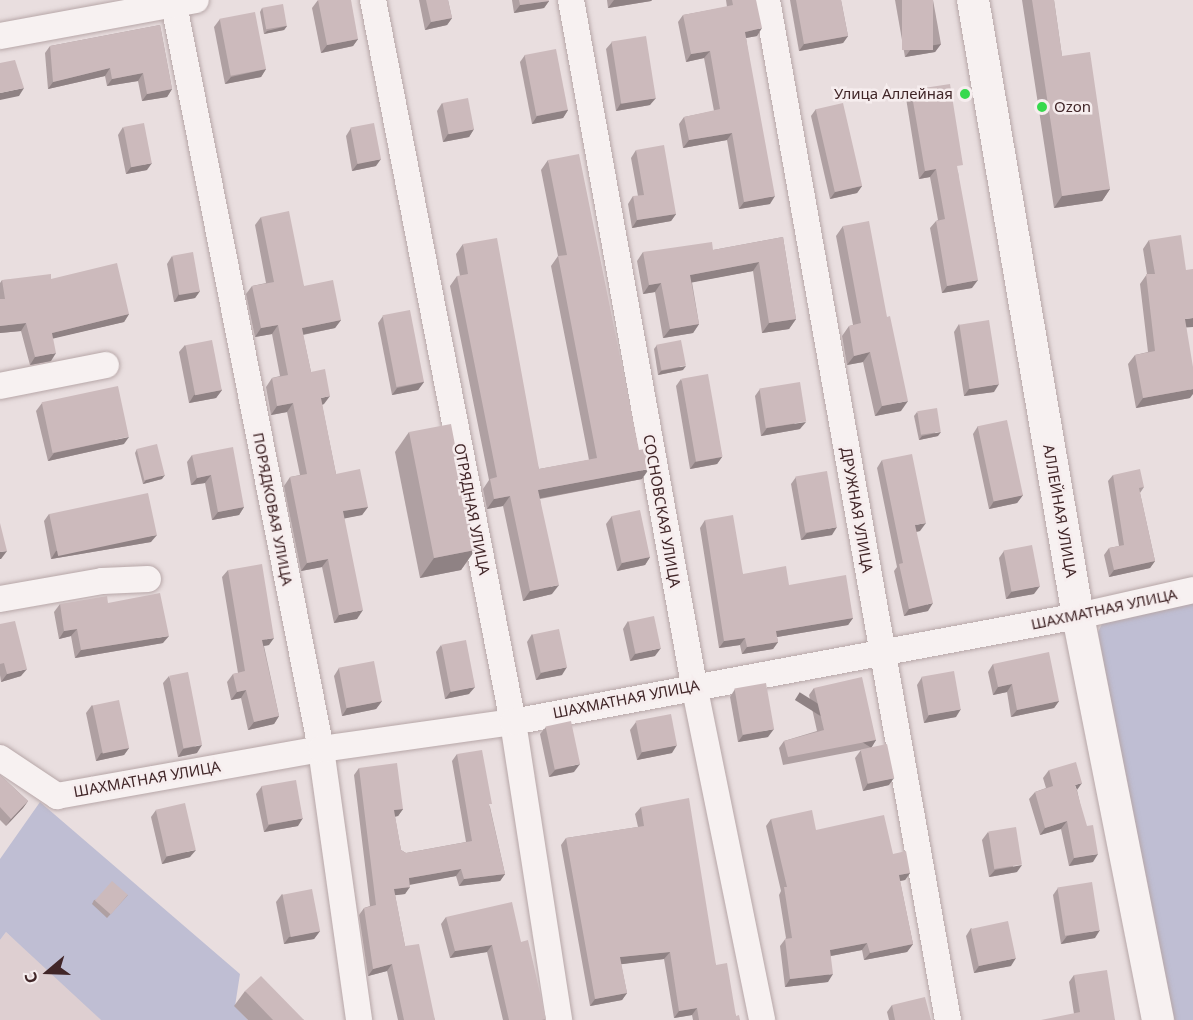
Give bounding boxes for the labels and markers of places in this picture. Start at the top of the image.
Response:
place label: Улица Аллейная [834,85,953,103]
marker: Улица Аллейная [958,87,972,101]
place label: Ozon [1054,98,1091,116]
marker: Ozon [1035,100,1049,114]

